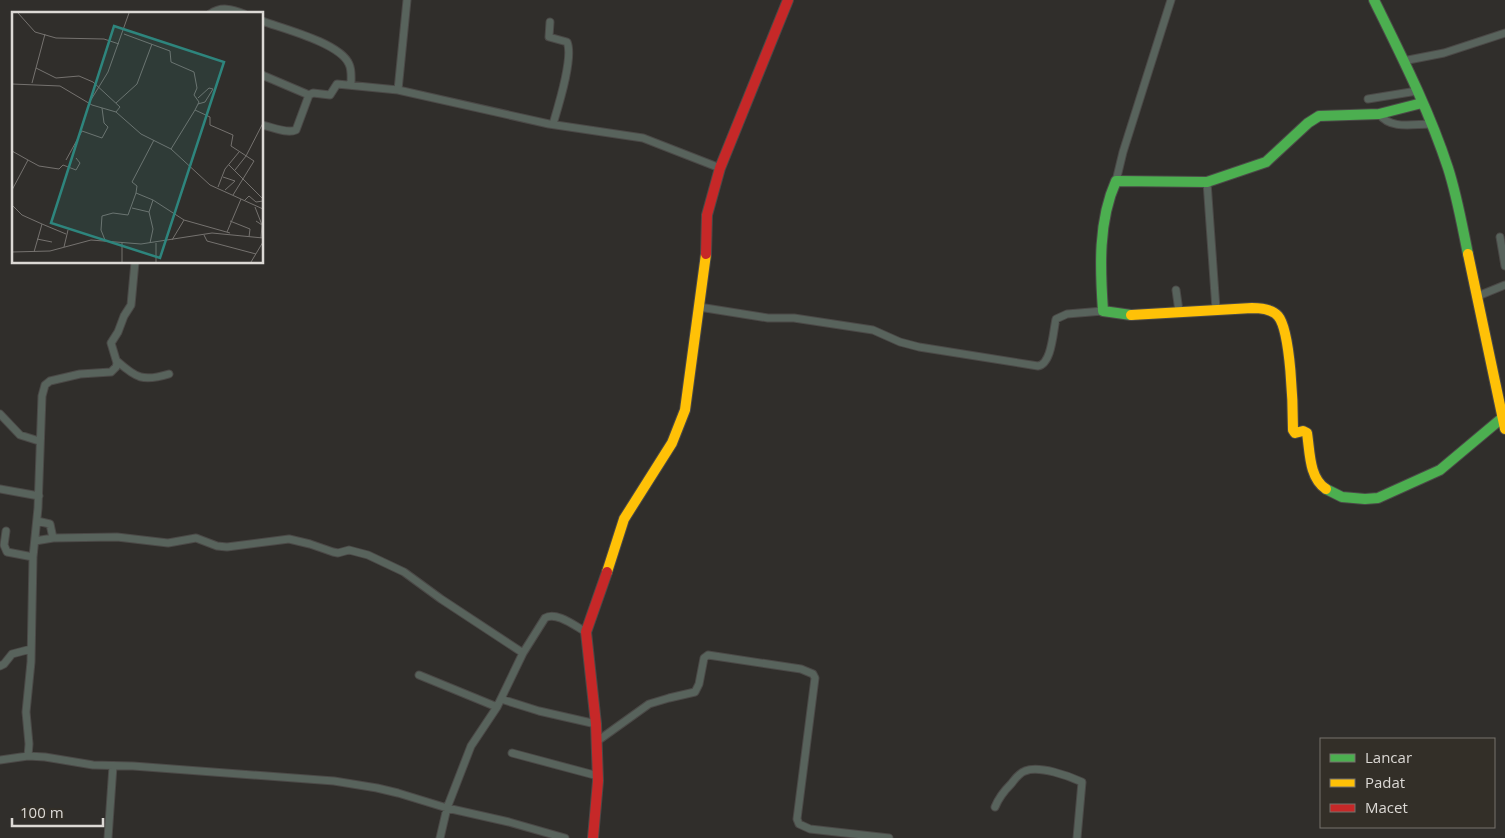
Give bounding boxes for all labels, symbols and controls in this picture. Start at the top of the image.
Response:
inset map [12,12,264,264]
legend [1320,738,1495,828]
text: Lancar [1365,747,1412,767]
text: Padat [1365,772,1405,792]
scale bar [12,796,104,828]
text: Macet [1365,797,1408,817]
text: 100 m [20,802,64,822]

